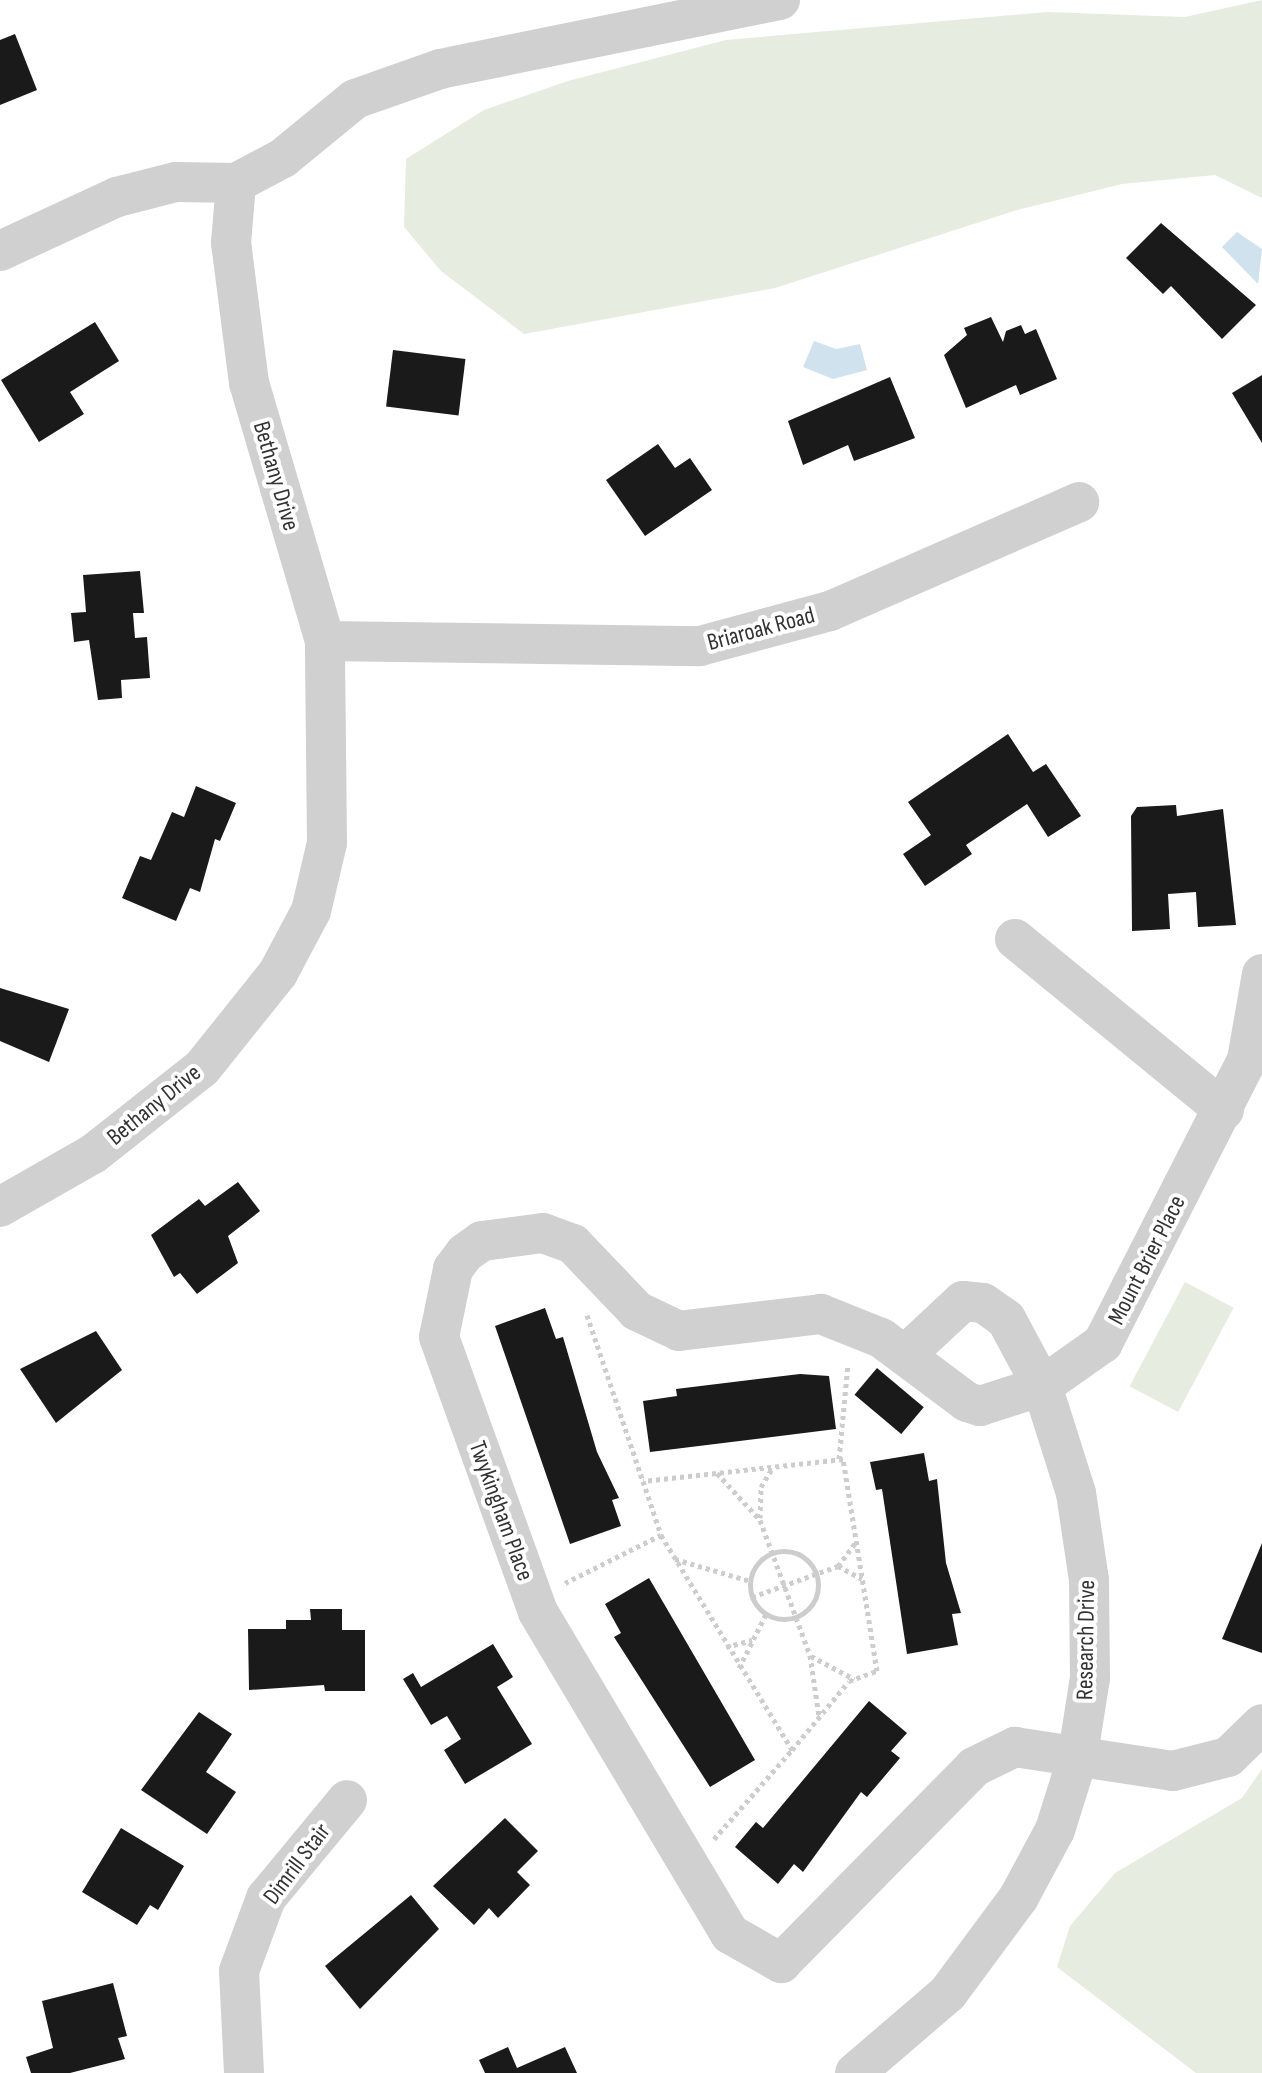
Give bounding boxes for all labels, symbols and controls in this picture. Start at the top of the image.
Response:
street label: Bethany Drive [247,418,305,534]
street label: Briaroak Road [704,601,818,657]
street label: Bethany Drive [101,1058,207,1152]
street label: Mount Brier Place [1102,1191,1192,1329]
street label: Twykingham Place [462,1437,540,1585]
street label: Research Drive [1071,1580,1101,1700]
street label: Dimrill Stair [257,1818,337,1910]

